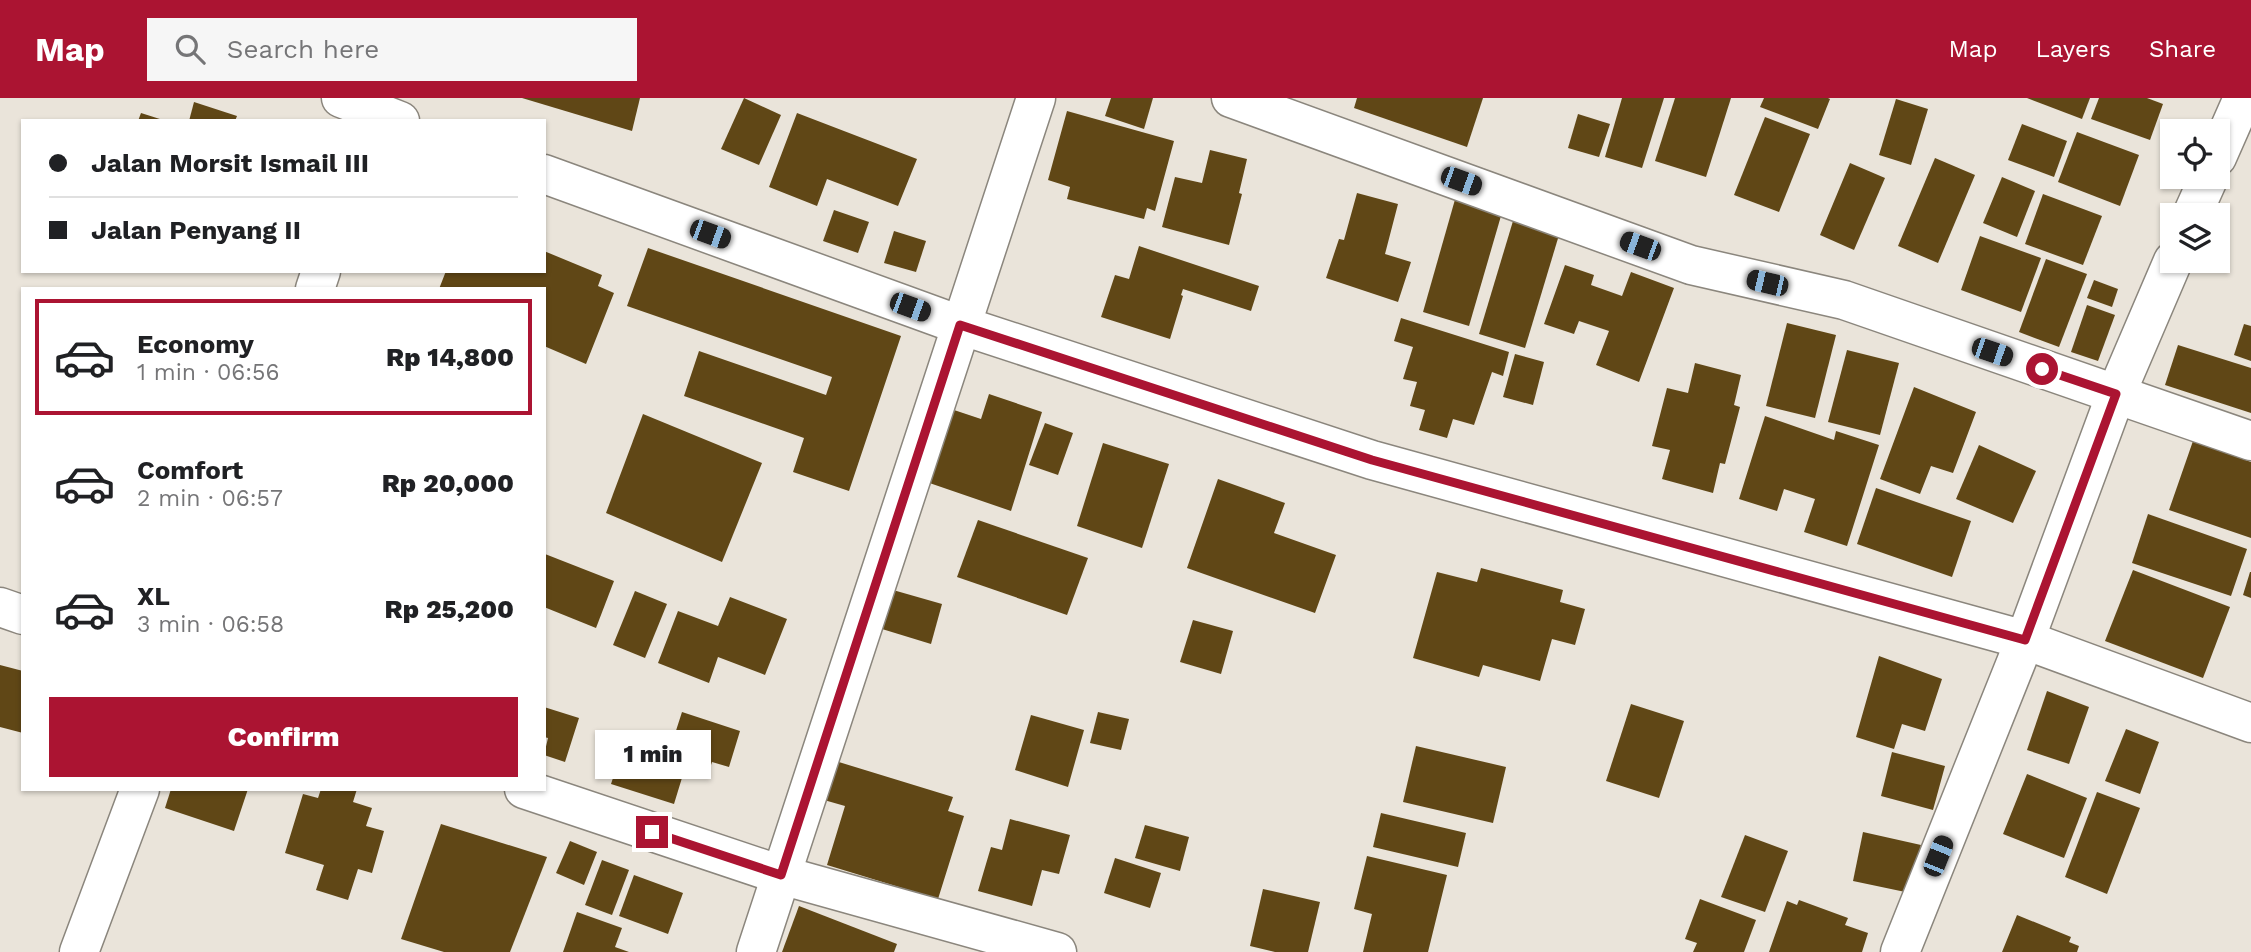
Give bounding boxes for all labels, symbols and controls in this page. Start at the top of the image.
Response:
search box [147,18,637,81]
text: Map [35,30,105,69]
icon: search [171,30,209,68]
text: Search here [227,34,379,64]
text: Map [1949,35,1997,63]
text: Layers [2035,35,2111,63]
text: Share [2149,35,2216,63]
map controls [2160,119,2230,273]
button: locate [2160,119,2230,189]
text: Jalan Morsit Ismail III [91,148,369,178]
car [1438,164,1485,198]
button: layers [2160,203,2230,273]
text: Jalan Penyang II [91,215,301,245]
car [687,217,734,251]
car [1617,229,1664,263]
car [1745,268,1790,298]
car [887,290,934,324]
icon: car [53,326,116,389]
text: Economy [137,329,254,359]
car [1969,335,2016,369]
text: Rp 14,800 [386,342,514,372]
route start [2026,353,2058,385]
text: 1 min · 06:56 [137,359,279,386]
icon: car [53,452,116,515]
text: Comfort [137,455,243,485]
text: Rp 20,000 [382,468,514,498]
text: 2 min · 06:57 [137,485,283,512]
icon: car [53,578,116,641]
text: XL [137,581,170,611]
text: Rp 25,200 [385,594,514,624]
text: 3 min · 06:58 [137,611,284,638]
button: Confirm [49,697,518,777]
callout: 1 min [594,730,710,780]
text: 1 min [623,741,683,768]
route end [636,816,668,848]
car [1921,833,1956,879]

